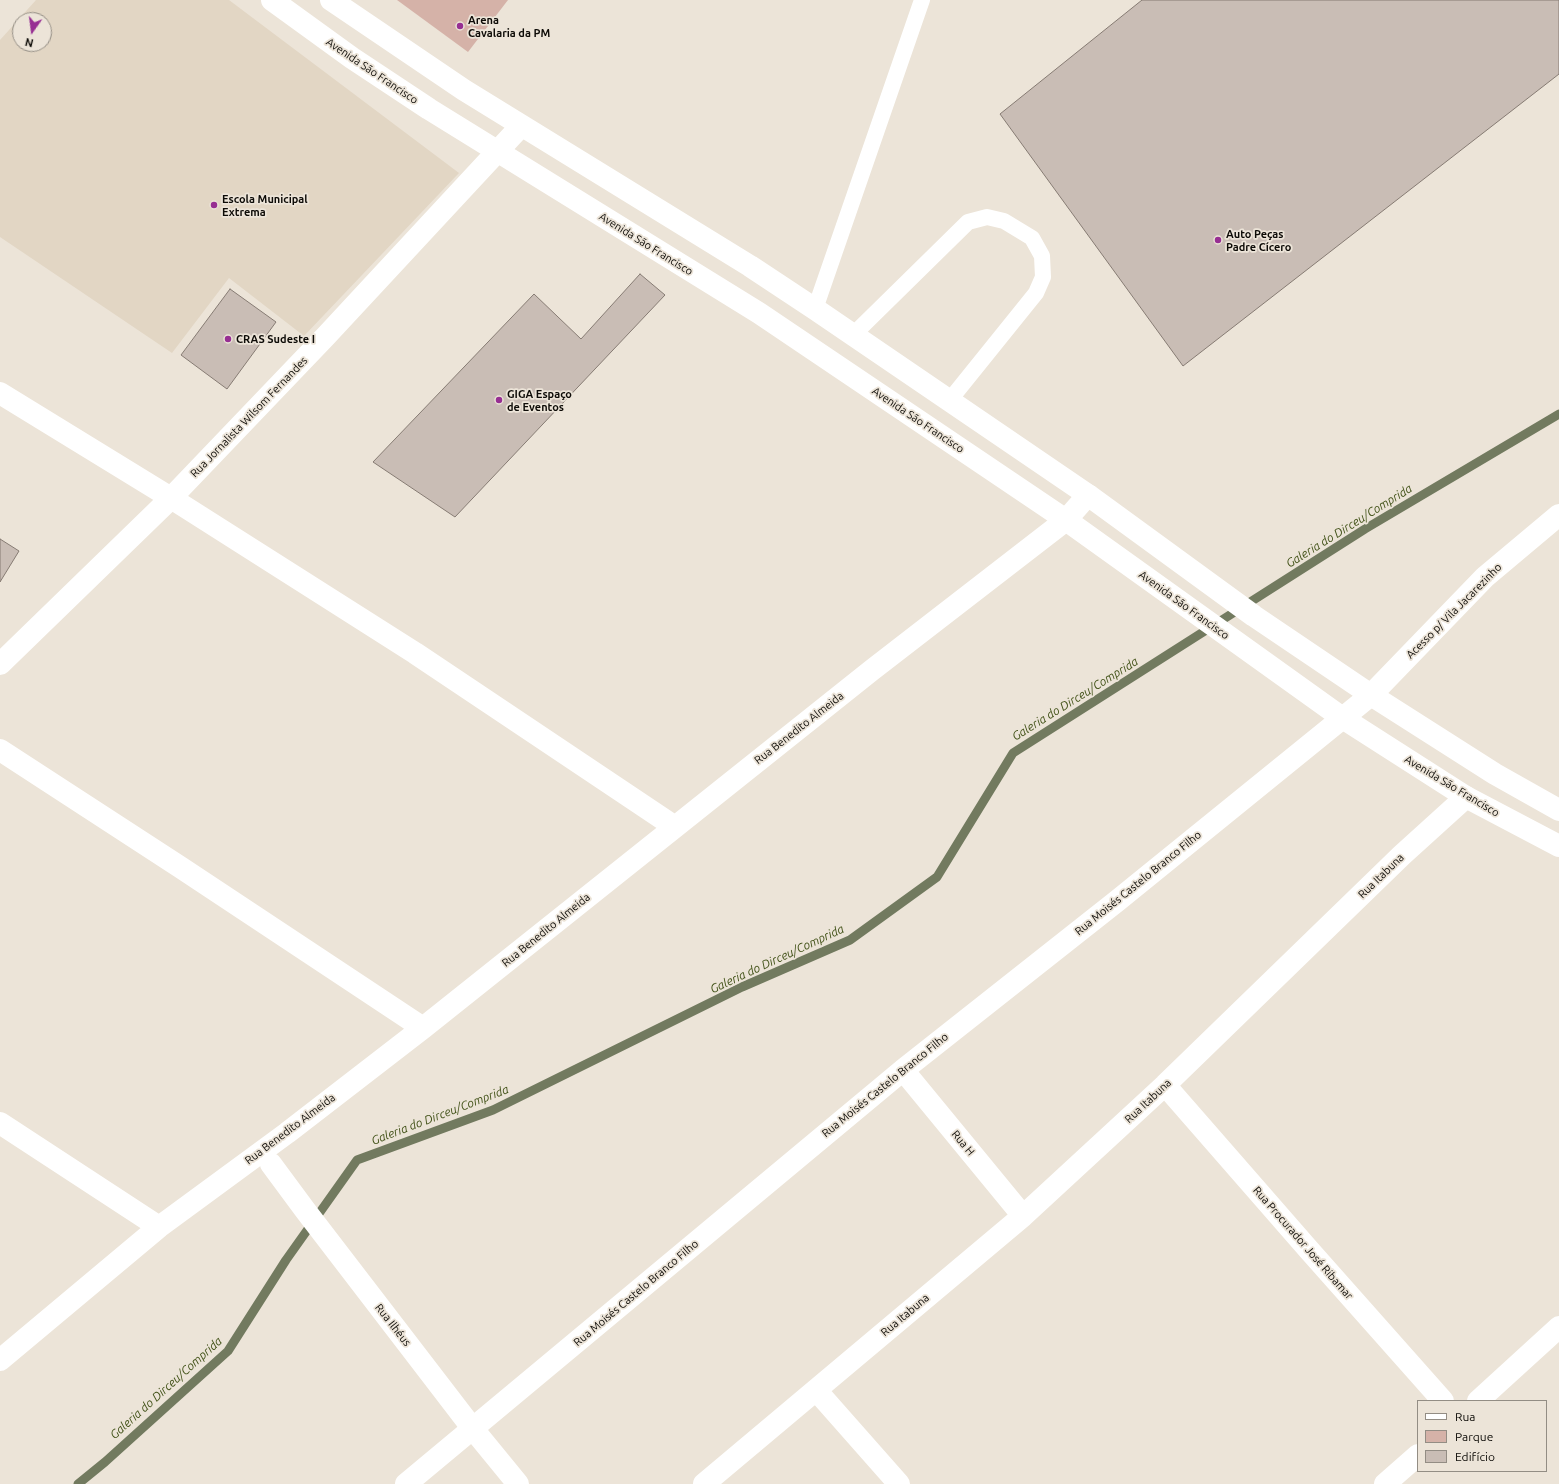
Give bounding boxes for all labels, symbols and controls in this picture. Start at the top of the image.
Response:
north arrow [12,12,52,52]
place label: Arena Cavalaria da PM [468,13,550,39]
marker: Arena Cavalaria da PM [455,21,465,31]
street label: Avenida São Francisco [323,35,421,107]
text: N [24,36,35,49]
place label: Escola Municipal Extrema [222,192,308,218]
marker: Escola Municipal Extrema [209,200,219,210]
street label: Avenida São Francisco [597,210,695,278]
place label: Auto Peças Padre Cícero [1226,227,1291,253]
marker: Auto Peças Padre Cícero [1213,235,1223,245]
place label: CRAS Sudeste I [236,332,315,346]
marker: CRAS Sudeste I [223,334,233,344]
street label: Rua Jornalista Wilsom Fernandes [188,354,310,480]
street label: Avenida São Francisco [869,384,967,456]
place label: GIGA Espaço de Eventos [507,387,572,413]
marker: GIGA Espaço de Eventos [494,395,504,405]
water label: Galeria do Dirceu/Comprida [1283,481,1415,571]
street label: Acesso p/ Vila Jacarezinho [1404,561,1504,661]
street label: Avenida São Francisco [1136,568,1232,642]
water label: Galeria do Dirceu/Comprida [1009,654,1141,744]
street label: Rua Benedito Almeida [752,689,846,767]
street label: Avenida São Francisco [1402,752,1502,820]
street label: Rua Moisés Castelo Branco Filho [1072,828,1204,938]
street label: Rua Itabuna [1355,851,1407,901]
street label: Rua Benedito Almeida [499,890,593,970]
water label: Galeria do Dirceu/Comprida [708,922,846,996]
street label: Rua Moisés Castelo Branco Filho [819,1030,951,1140]
street label: Rua Itabuna [1122,1076,1174,1126]
water label: Galeria do Dirceu/Comprida [369,1082,511,1148]
street label: Rua Benedito Almeida [242,1091,338,1167]
street label: Rua H [949,1128,977,1158]
street label: Rua Procurador José Ribamar [1250,1184,1356,1302]
street label: Rua Moisés Castelo Branco Filho [571,1237,701,1349]
street label: Rua Itabuna [878,1291,932,1339]
street label: Rua Ilhéus [372,1301,414,1349]
water label: Galeria do Dirceu/Comprida [107,1334,225,1442]
legend [1417,1400,1547,1472]
text: Rua [1455,1410,1476,1423]
text: Parque [1455,1430,1493,1443]
text: Edifício [1455,1450,1495,1463]

